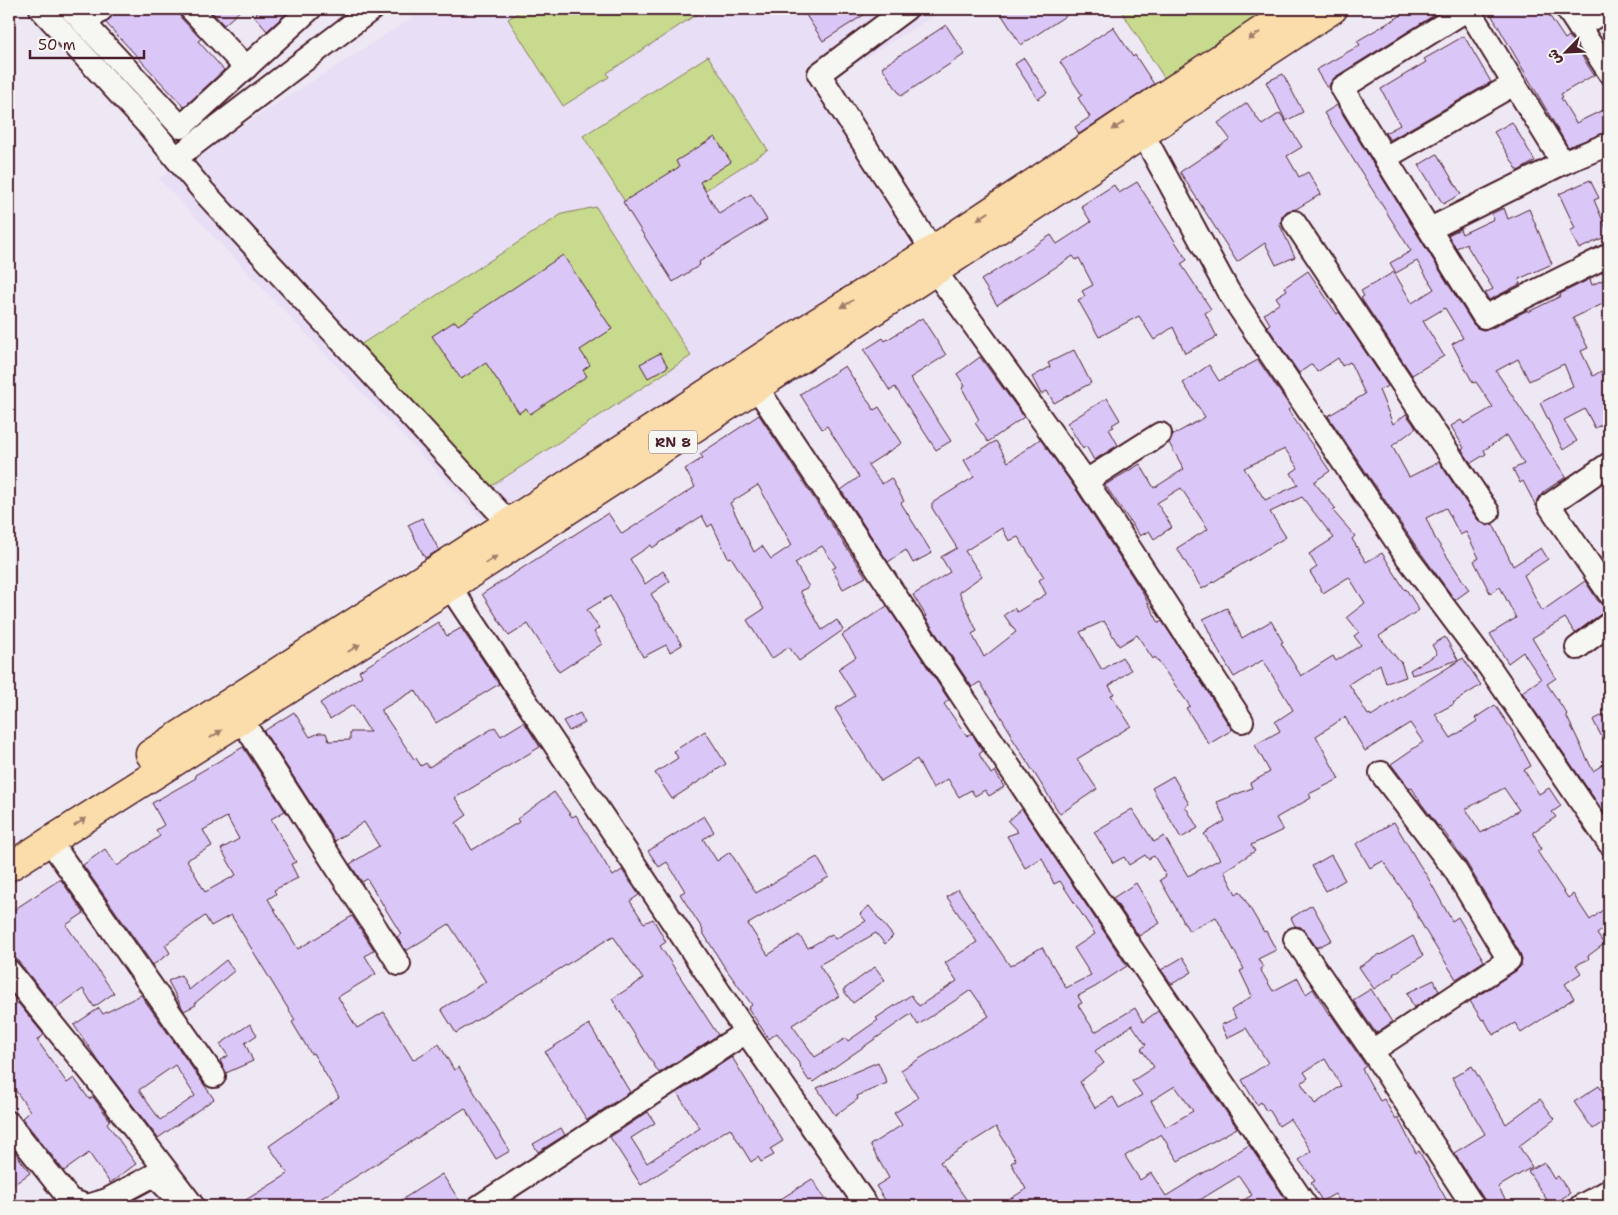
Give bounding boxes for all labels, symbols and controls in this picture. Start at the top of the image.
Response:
scale bar [30,28,144,60]
north arrow [1540,28,1590,78]
one-way arrow [1247,31,1261,41]
text: 50 m [38,35,76,55]
text: ش [1543,47,1565,68]
one-way arrow [1112,121,1125,130]
one-way arrow [977,211,990,221]
one-way arrow [840,299,853,309]
road number: RN 8 [649,431,697,454]
one-way arrow [484,556,498,565]
one-way arrow [347,643,360,652]
one-way arrow [210,730,223,739]
one-way arrow [73,817,86,827]

